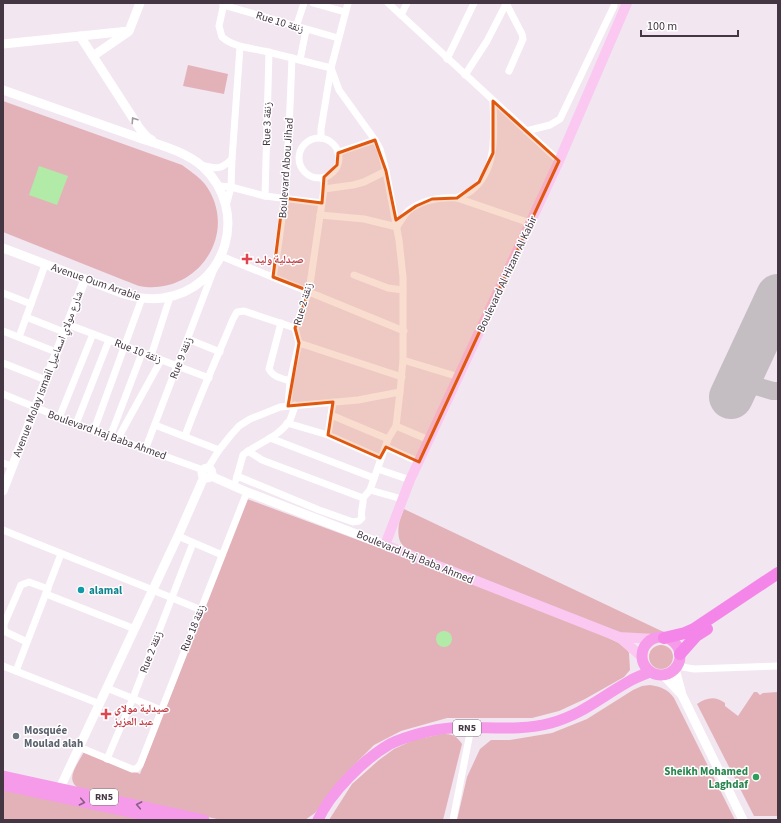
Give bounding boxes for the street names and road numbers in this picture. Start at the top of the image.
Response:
street label: Rue 10 زنقة [254,8,306,36]
street label: Rue 3 زنقة [259,102,275,146]
street label: Boulevard Abou Jihad [275,117,297,219]
street label: Boulevard Al Hizam Al Kabir [473,213,541,335]
street label: Avenue Oum Arrabie [49,260,143,305]
street label: Rue 2 زنقة [290,281,316,327]
street label: Avenue Molay Ismail شارع مولاي اسماعيل [9,289,87,459]
street label: Rue 10 زنقة [112,335,164,367]
street label: Rue 9 زنقة [166,335,196,381]
street label: Boulevard Haj Baba Ahmed [46,407,168,463]
street label: Boulevard Haj Baba Ahmed [354,527,476,587]
street label: Rue 18 زنقة [177,602,209,654]
street label: Rue 2 زنقة [136,629,166,675]
road number: RN5 [453,720,481,736]
road number: RN5 [90,789,118,805]

